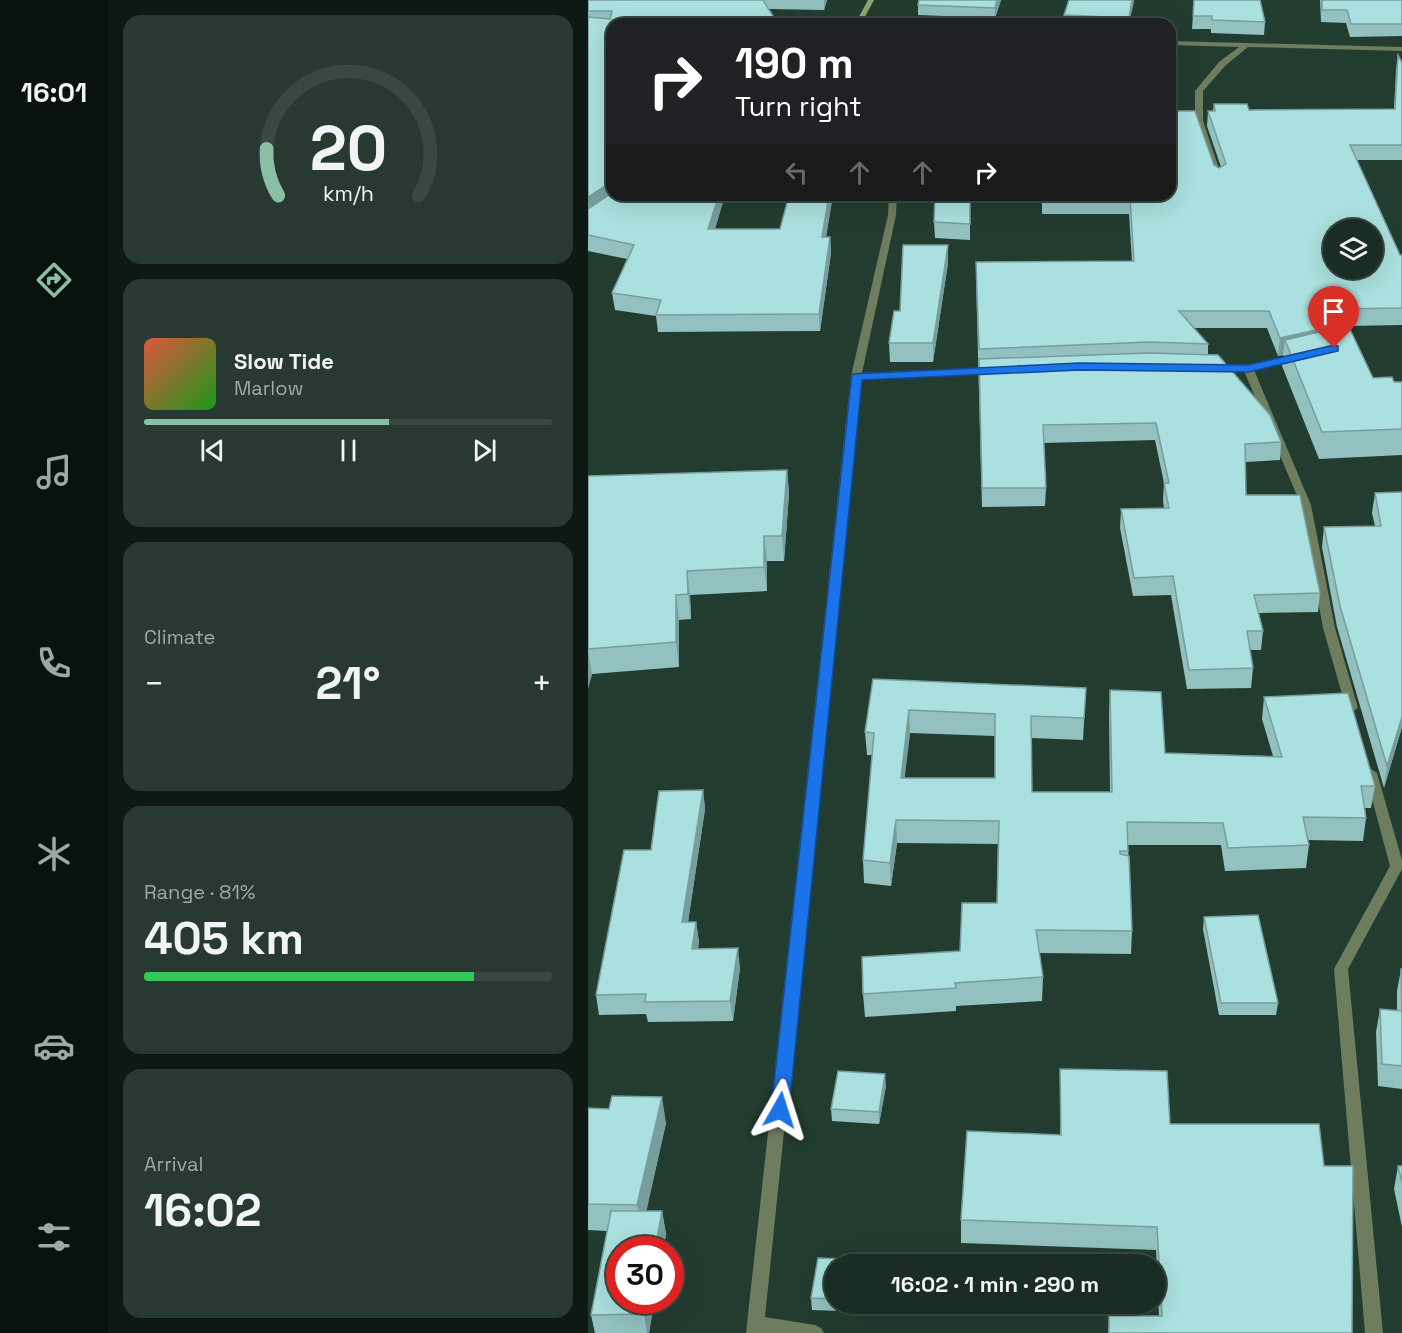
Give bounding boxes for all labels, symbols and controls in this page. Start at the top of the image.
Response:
text: 190 m [735,37,854,90]
icon: right [636,42,714,120]
text: 16:01 [21,75,87,110]
text: Turn right [735,89,862,124]
text: 20 [309,109,387,188]
icon: left [780,156,813,189]
icon: ahead [843,156,876,189]
icon: ahead [906,156,939,189]
icon: right [969,156,1002,189]
text: km/h [322,181,374,208]
map controls [1323,219,1383,279]
button: layers [1323,219,1383,279]
icon: directions [33,259,75,301]
pin [1308,286,1359,348]
icon: arrive [1317,295,1350,328]
text: Slow Tide [234,347,334,375]
text: Marlow [234,375,303,401]
icon: previous [196,434,229,467]
icon: pause [332,434,365,467]
icon: next [468,434,501,467]
icon: music [33,451,75,493]
text: Climate [144,624,215,650]
icon: phone [33,642,75,684]
text: 21° [316,655,380,712]
text: − [144,663,164,705]
text: + [532,663,552,705]
icon: climate [33,833,75,875]
text: Range · 81% [144,879,255,905]
text: 405 km [144,910,304,967]
icon: car [33,1025,75,1067]
position arrow [748,1078,812,1142]
text: Arrival [144,1151,203,1177]
text: 16:02 [144,1182,261,1239]
icon: filters [33,1216,75,1258]
speed limit sign: 30 [606,1236,684,1314]
text: 16:02 · 1 min · 290 m [891,1270,1099,1298]

